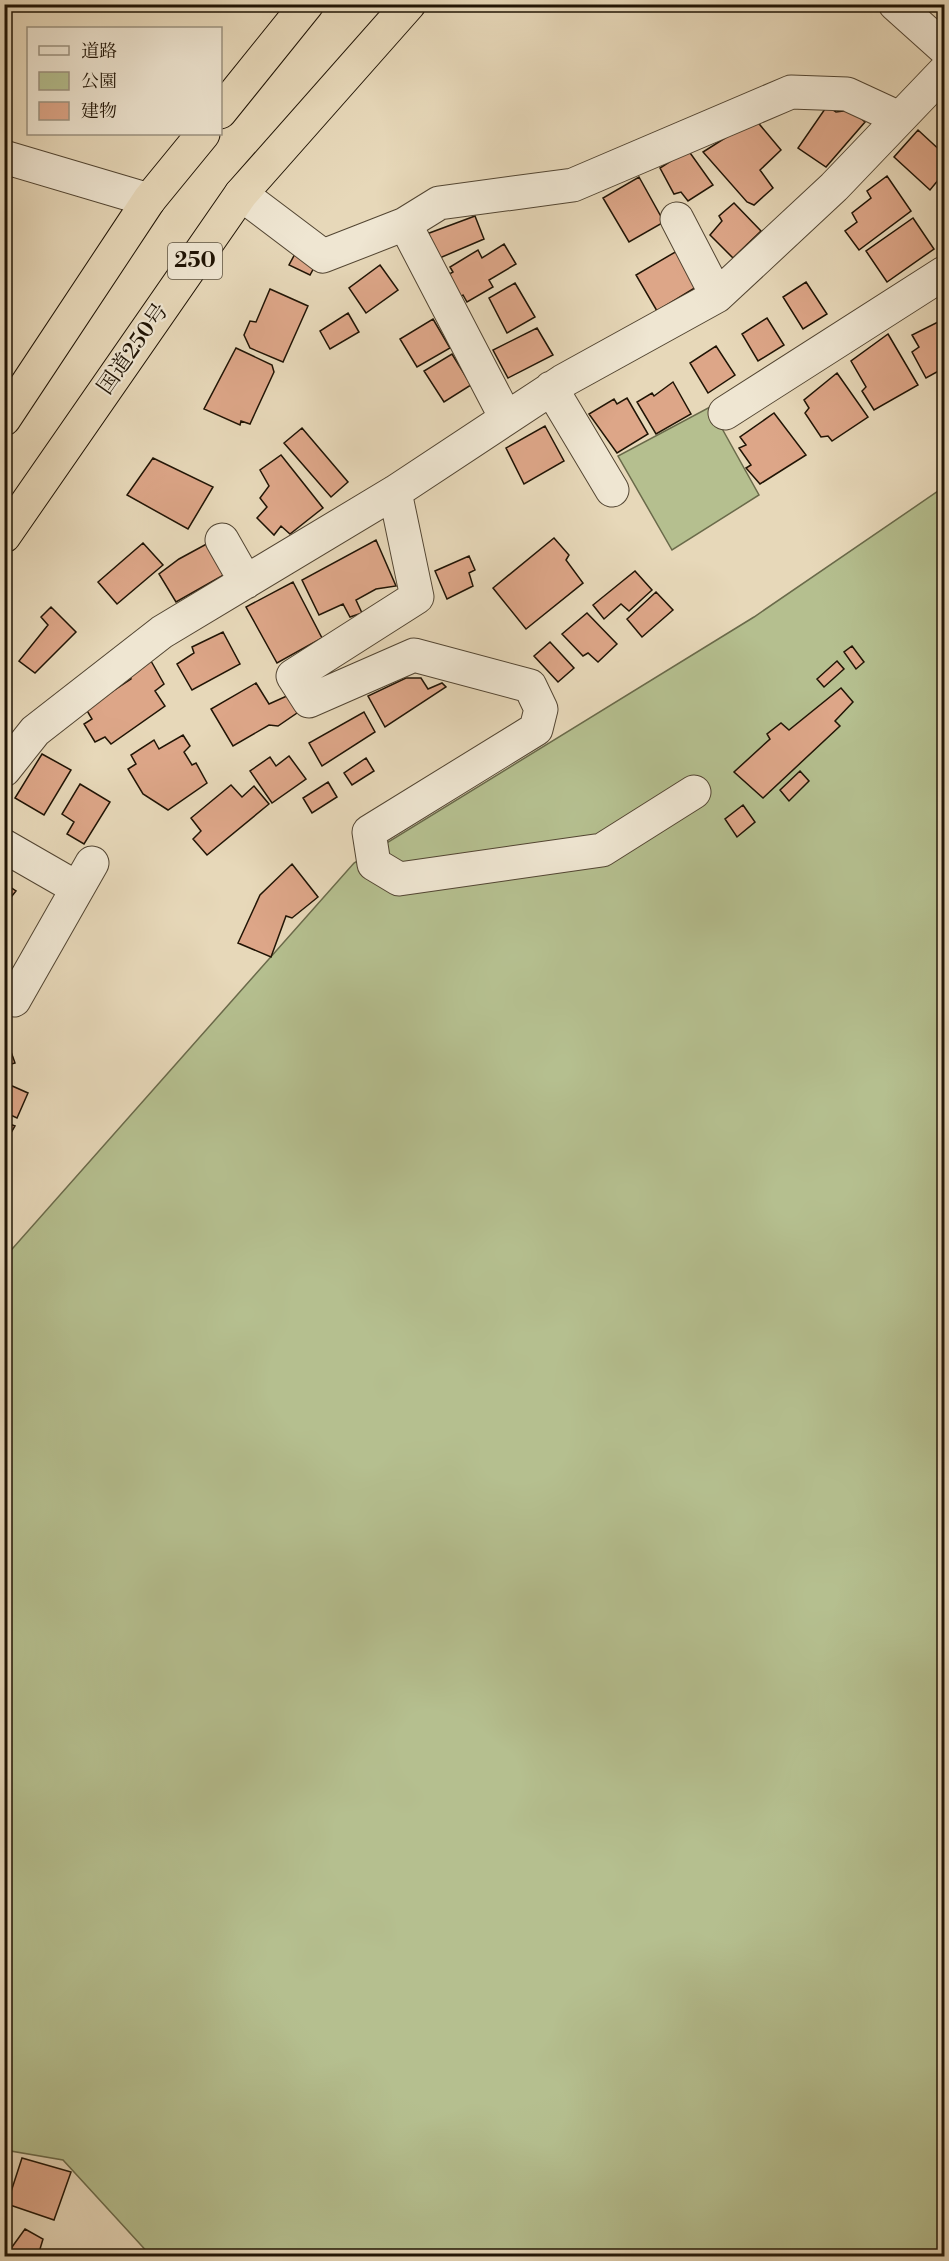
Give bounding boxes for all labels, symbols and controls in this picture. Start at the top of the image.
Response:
legend [27,27,222,135]
text: 道路 [81,40,117,63]
text: 公園 [81,70,117,93]
text: 建物 [81,100,117,123]
road number: 250 [168,243,222,279]
street label: 国道250号 [92,298,174,400]

